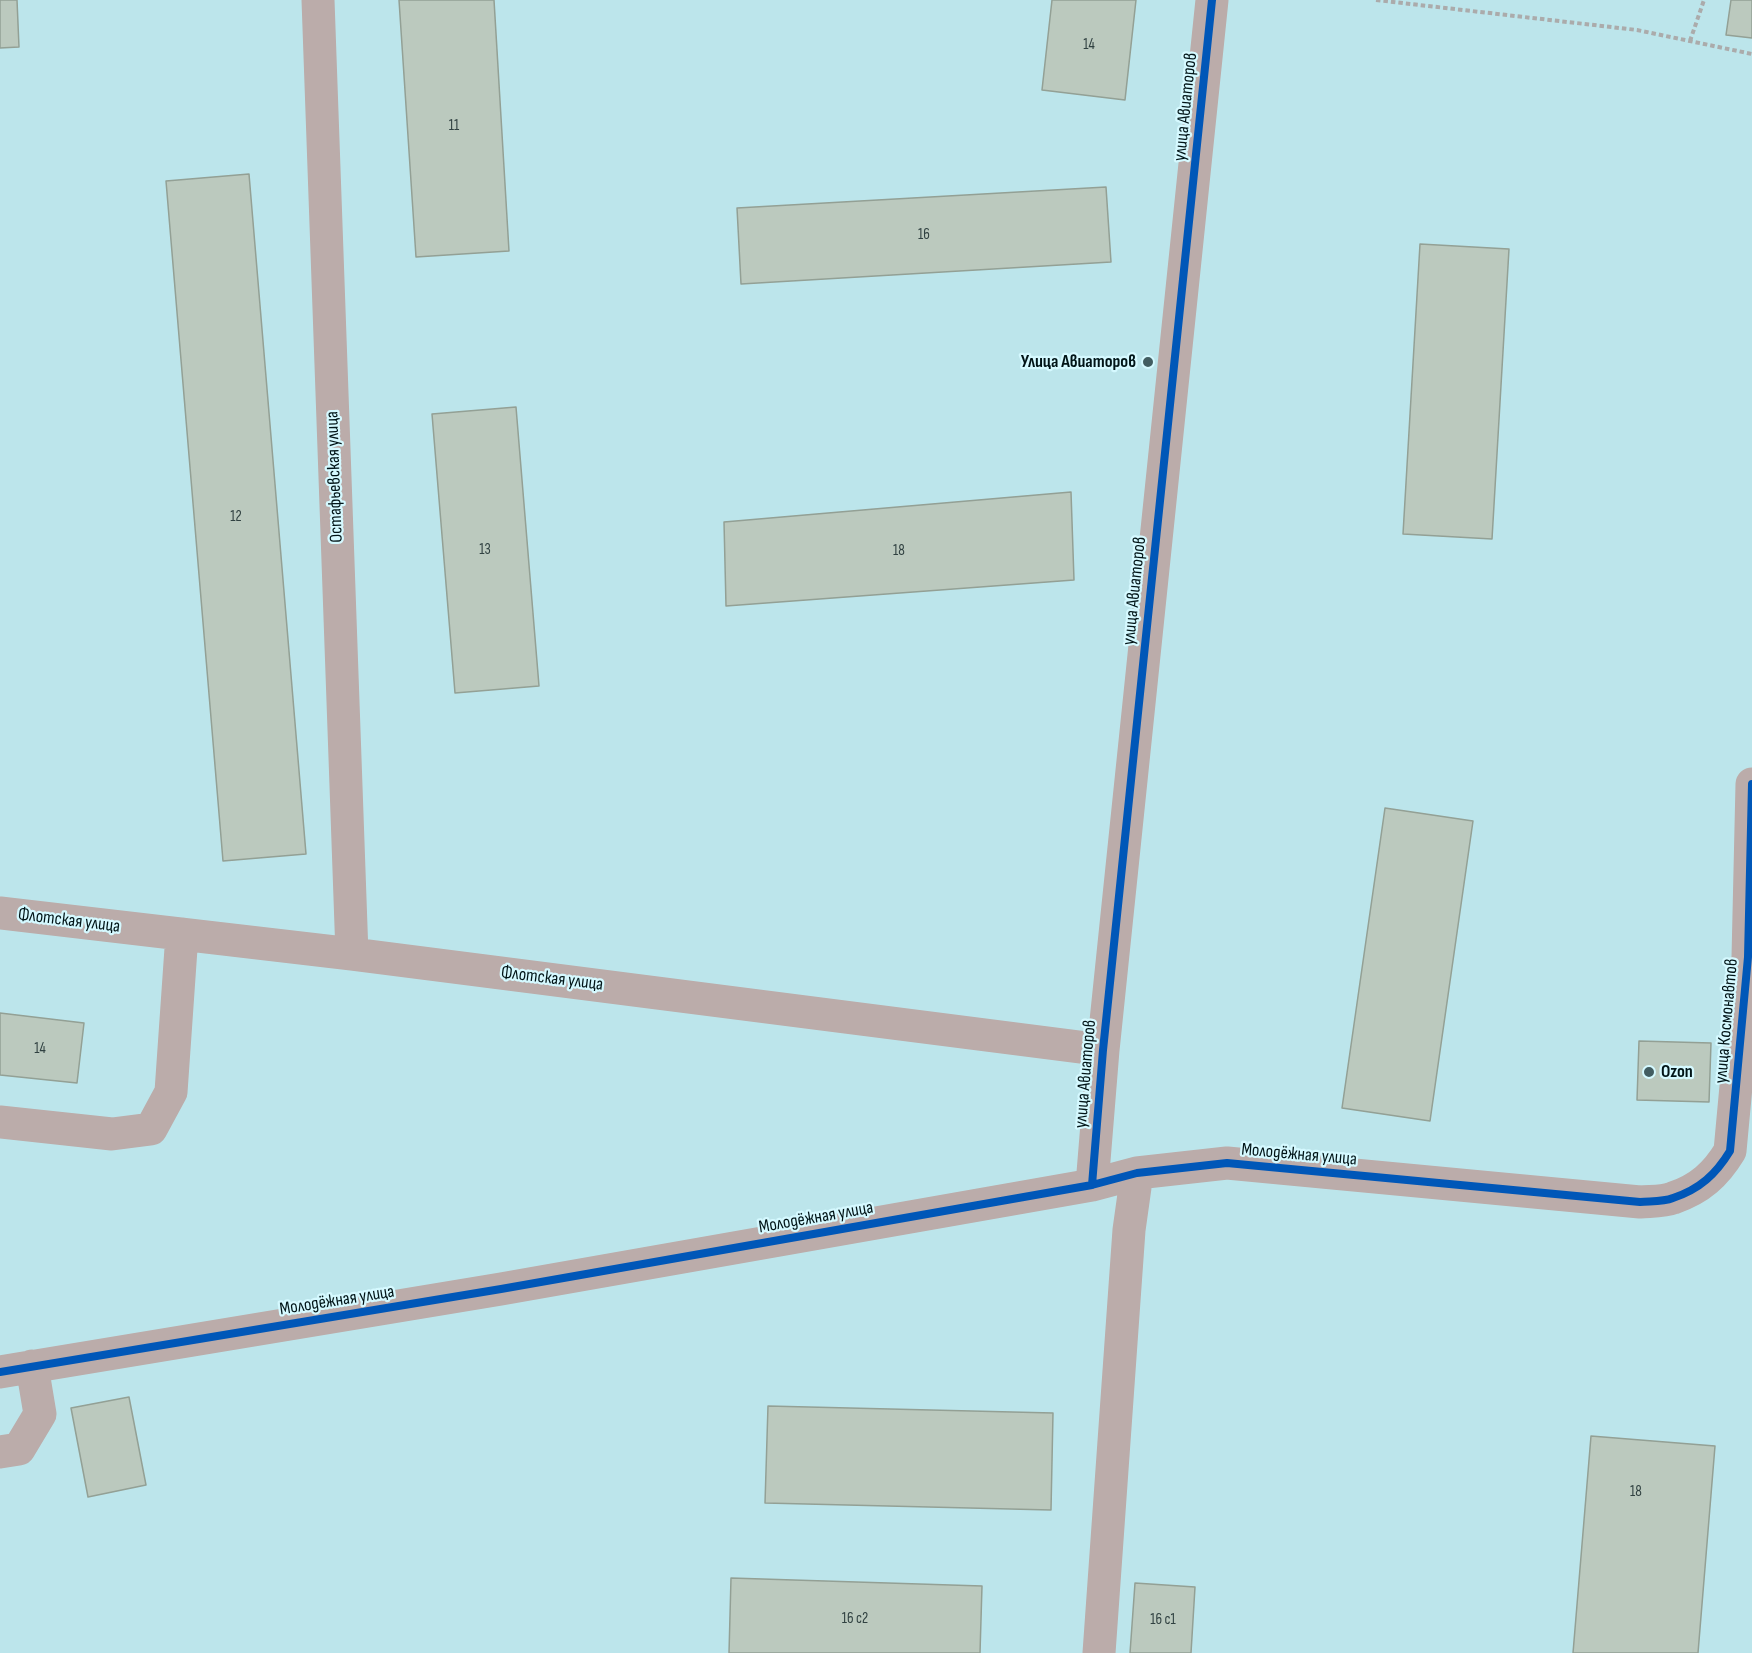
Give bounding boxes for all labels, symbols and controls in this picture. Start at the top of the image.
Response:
house number: 14 [1083,36,1095,54]
street label: улица Авиаторов [1170,52,1202,162]
house number: 11 [449,117,459,135]
house number: 16 [918,226,930,244]
place label: Улица Авиаторов [1021,351,1136,373]
marker: Улица Авиаторов [1141,355,1155,369]
street label: Остафьевская улица [322,411,348,543]
house number: 12 [230,508,242,526]
street label: улица Авиаторов [1119,536,1151,646]
house number: 13 [479,541,491,559]
house number: 18 [893,542,905,560]
street label: Флотская улица [17,904,121,938]
street label: улица Космонавтов [1711,958,1743,1084]
street label: Флотская улица [500,962,604,996]
street label: улица Авиаторов [1070,1019,1102,1129]
house number: 14 [34,1040,46,1058]
place label: Ozon [1661,1061,1693,1083]
marker: Ozon [1642,1065,1656,1079]
street label: Молодёжная улица [1240,1139,1358,1171]
street label: Молодёжная улица [757,1197,875,1239]
street label: Молодёжная улица [278,1281,396,1321]
house number: 18 [1630,1483,1642,1501]
house number: 16 с2 [842,1610,868,1628]
house number: 16 с1 [1150,1611,1176,1629]

